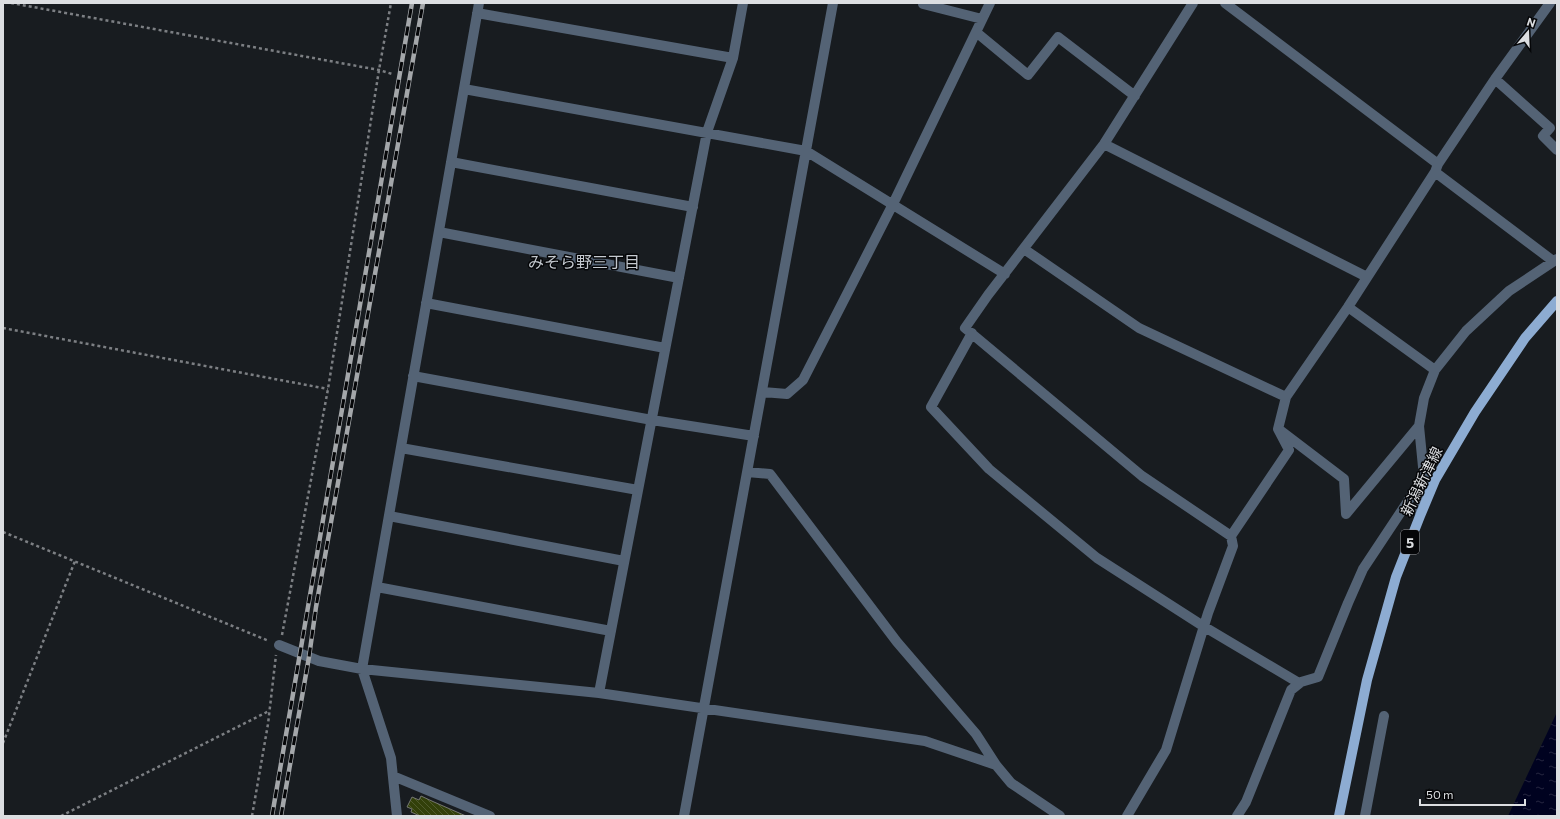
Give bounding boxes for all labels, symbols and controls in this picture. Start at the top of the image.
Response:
north arrow [1508,12,1548,52]
text: N [1525,15,1537,30]
district label: みそら野三丁目 [528,252,640,271]
street label: 新潟新津線 [1396,443,1446,519]
road number: 5 [1401,530,1419,554]
scale bar [1420,781,1525,807]
text: 50 m [1426,787,1454,801]

